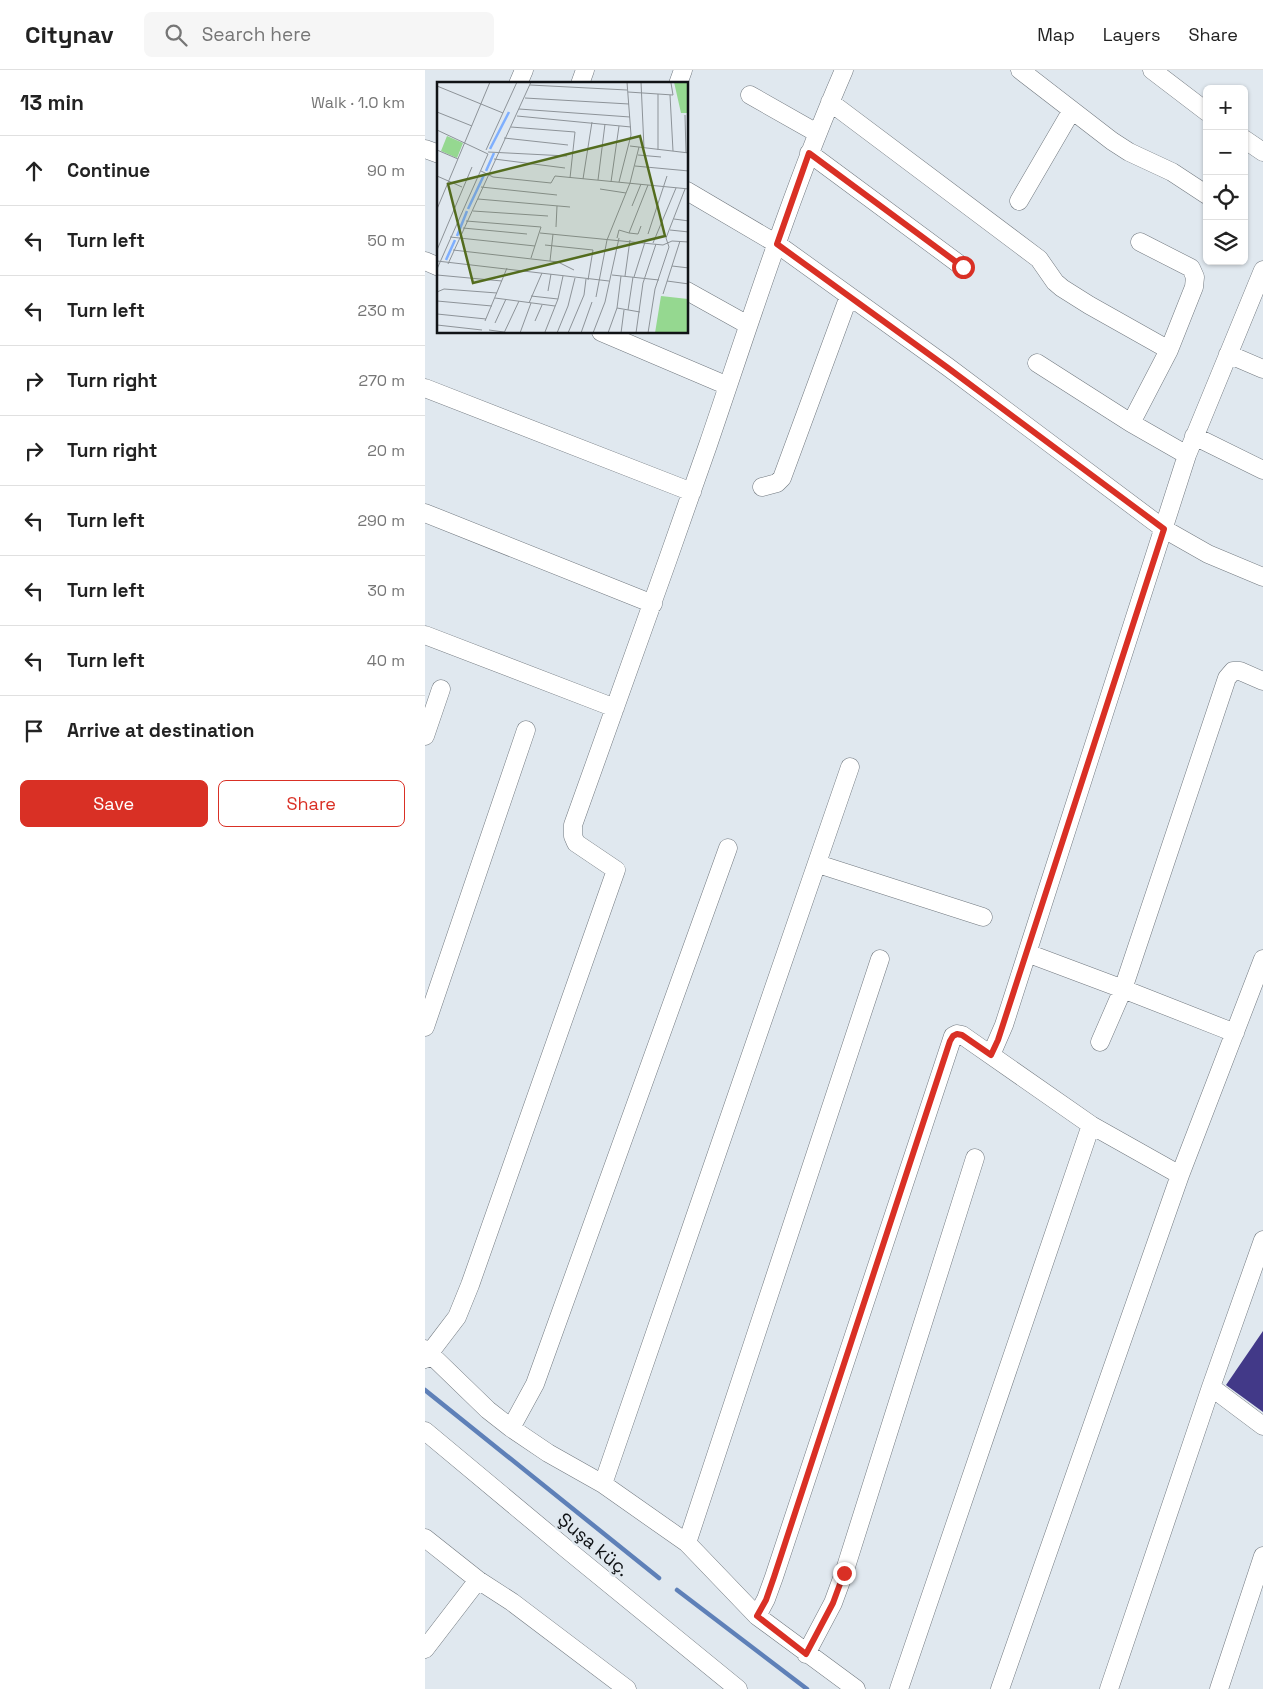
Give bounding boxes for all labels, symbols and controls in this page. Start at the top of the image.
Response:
search box [144,12,494,57]
text: Citynav [25,19,114,50]
icon: search [162,21,190,49]
text: Search here [202,22,311,47]
text: Map [1037,23,1075,46]
text: Layers [1103,23,1160,46]
text: Share [1188,23,1238,46]
inset map [437,82,689,334]
map controls [1203,85,1248,265]
button: + [1203,85,1248,130]
text: 13 min [20,89,84,116]
text: Walk · 1.0 km [311,92,405,113]
button: − [1203,130,1248,175]
icon: ahead [20,157,48,185]
text: Continue [67,158,150,183]
text: 90 m [367,160,405,181]
button: locate [1203,175,1248,220]
button: layers [1203,220,1248,265]
icon: left [20,227,48,255]
text: Turn left [67,228,145,253]
text: 50 m [367,230,405,251]
route start [952,256,975,279]
icon: left [20,297,48,325]
text: Turn left [67,298,145,323]
text: 230 m [358,300,405,321]
icon: right [20,367,48,395]
text: Turn right [67,368,157,393]
text: 270 m [358,370,405,391]
icon: right [20,437,48,465]
text: Turn right [67,438,157,463]
text: 20 m [367,440,405,461]
icon: left [20,507,48,535]
text: Turn left [67,508,145,533]
text: 290 m [357,510,405,531]
icon: left [20,577,48,605]
text: Turn left [67,578,145,603]
text: 30 m [367,580,405,601]
icon: left [20,647,48,675]
text: Turn left [67,648,145,673]
text: 40 m [367,650,405,671]
icon: arrive [20,717,48,745]
text: Arrive at destination [67,718,255,743]
button: Save [20,780,208,827]
button: Share [218,780,405,827]
street label: Şuşa küç. [552,1507,635,1582]
route end [833,1562,856,1585]

